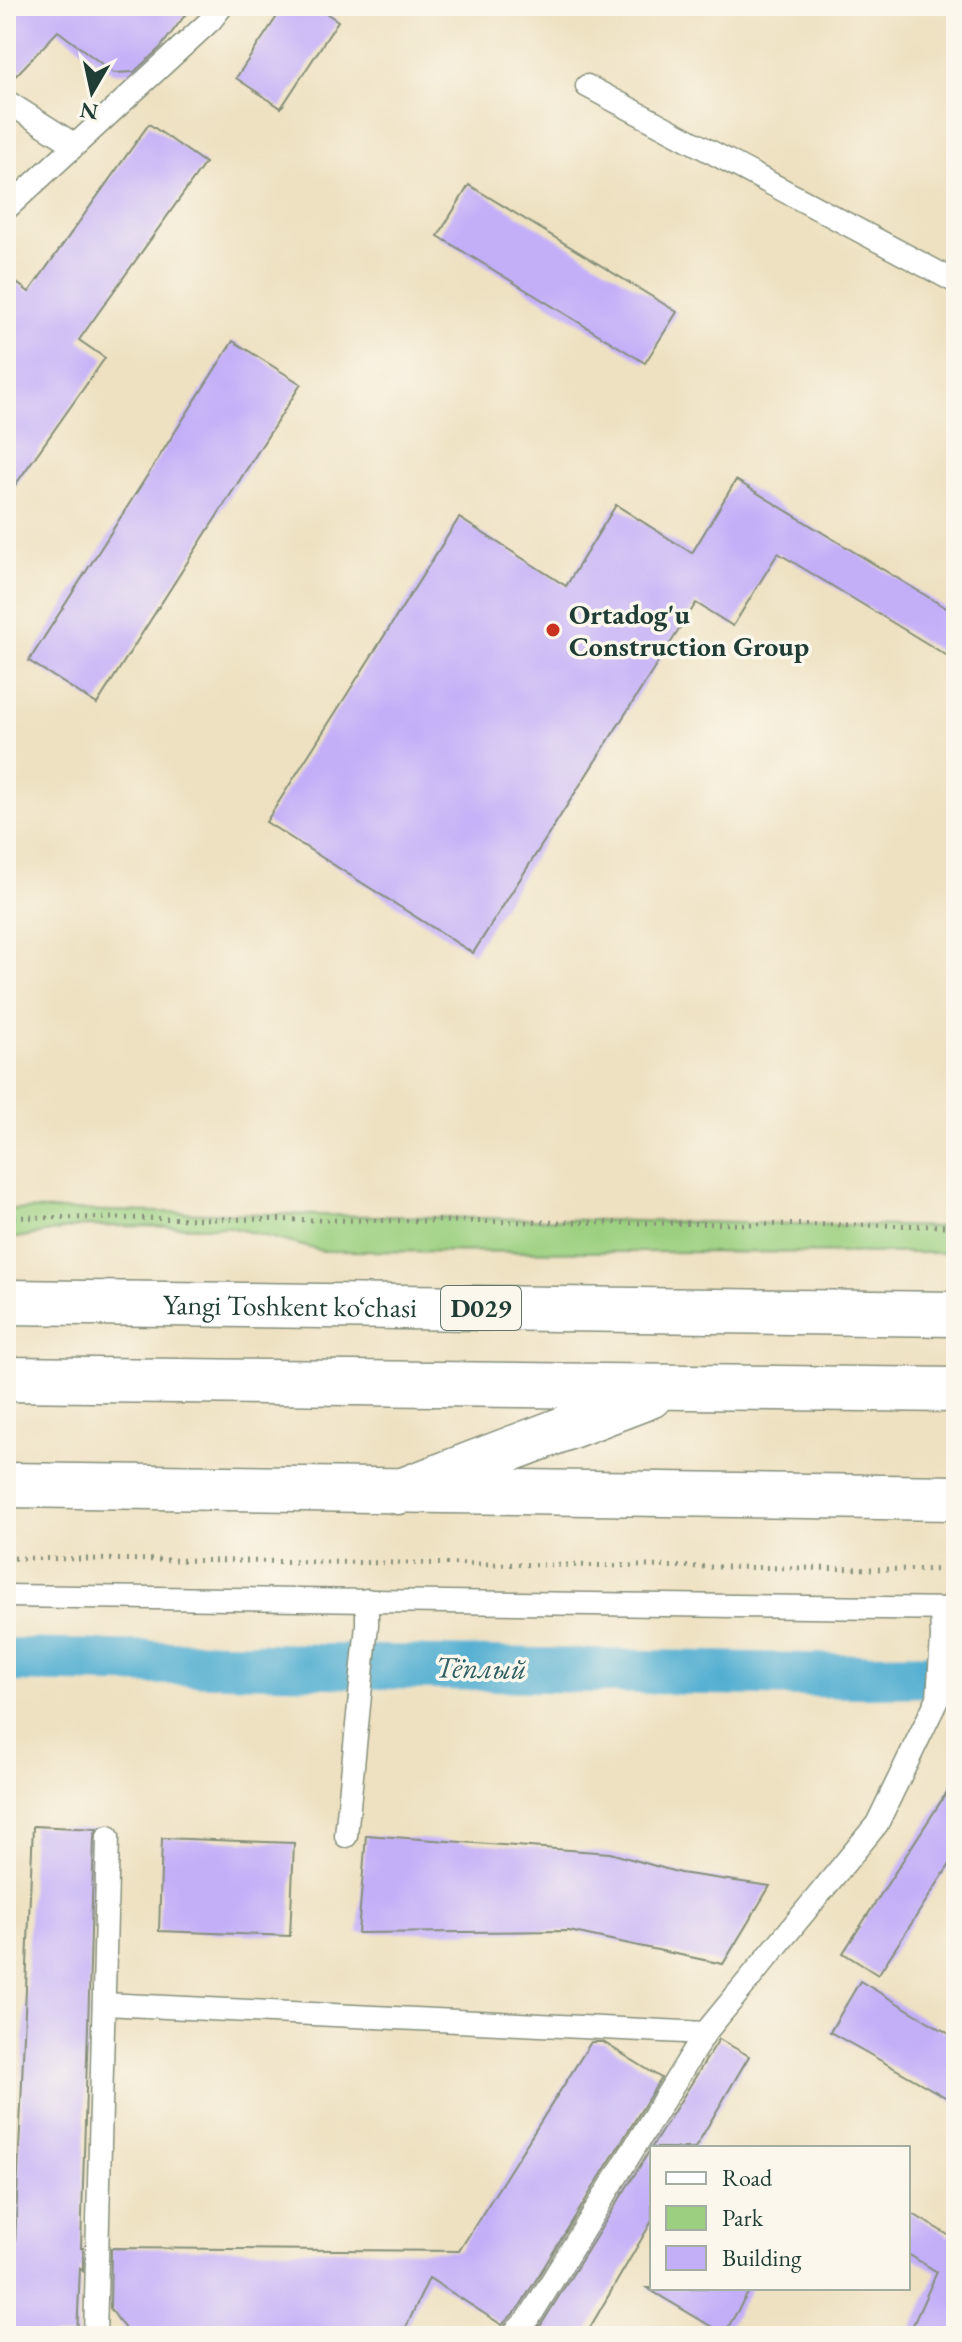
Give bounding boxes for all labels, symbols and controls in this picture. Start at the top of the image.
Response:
north arrow [52,52,132,132]
text: N [78,96,100,127]
place label: Ortadog'u Construction Group [569,596,809,664]
marker: Ortadog'u Construction Group [544,621,562,639]
street label: Yangi Toshkent ko‘chasi [163,1286,417,1325]
road number: D029 [441,1286,521,1330]
water label: Тёплый [435,1647,527,1688]
legend [650,2146,910,2290]
text: Road [722,2162,773,2193]
text: Park [722,2202,764,2233]
text: Building [722,2242,802,2273]

